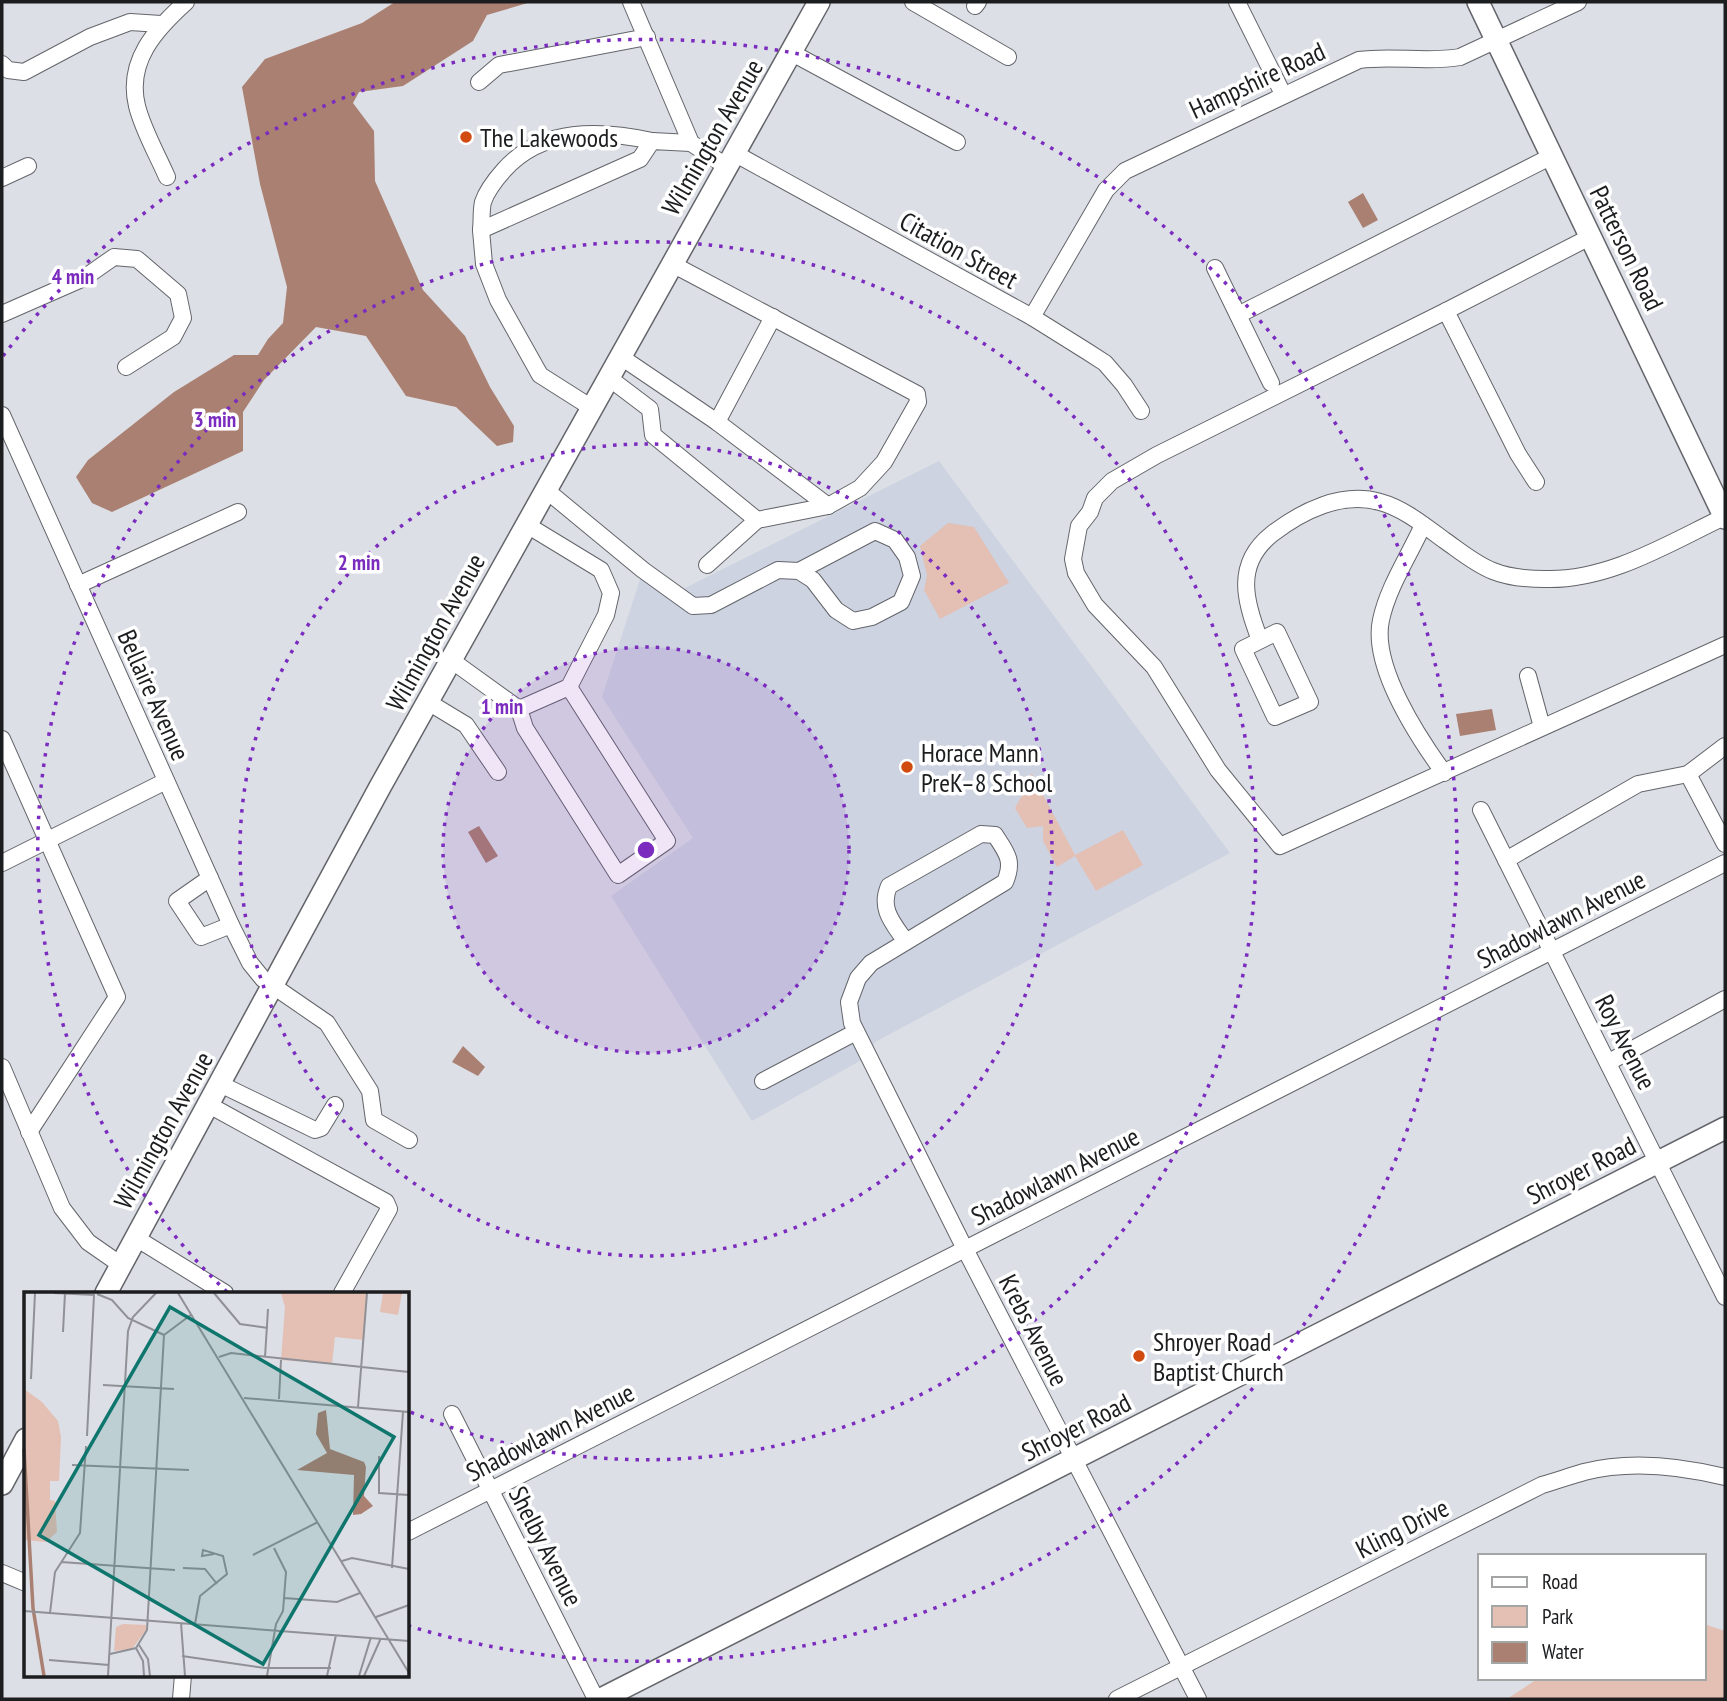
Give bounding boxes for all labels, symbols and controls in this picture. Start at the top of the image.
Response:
street label: Hampshire Road [1184,34,1330,126]
street label: Wilmington Avenue [654,53,770,221]
place label: The Lakewoods [480,121,618,154]
marker: The Lakewoods [458,129,474,145]
street label: Patterson Road [1583,180,1671,316]
street label: Citation Street [894,204,1024,296]
text: 4 min [52,263,94,290]
text: 3 min [194,406,236,433]
street label: Wilmington Avenue [378,548,492,716]
text: 2 min [338,549,380,576]
street label: Bellaire Avenue [111,625,197,765]
text: 1 min [481,693,523,720]
place label: Horace Mann PreK–8 School [921,736,1052,799]
marker: Horace Mann PreK–8 School [899,759,915,775]
centre of rings [634,838,658,862]
street label: Shadowlawn Avenue [1471,862,1651,976]
street label: Roy Avenue [1588,989,1664,1095]
street label: Wilmington Avenue [106,1046,220,1214]
street label: Shadowlawn Avenue [965,1119,1145,1233]
street label: Shroyer Road [1521,1128,1641,1212]
street label: Krebs Avenue [992,1269,1076,1391]
inset map [24,1292,410,1676]
place label: Shroyer Road Baptist Church [1153,1325,1284,1388]
marker: Shroyer Road Baptist Church [1131,1348,1147,1364]
street label: Shadowlawn Avenue [460,1375,640,1489]
street label: Shroyer Road [1016,1385,1136,1469]
street label: Shelby Avenue [502,1481,590,1611]
street label: Kling Drive [1350,1491,1454,1565]
legend [1478,1554,1706,1680]
text: Road [1542,1568,1578,1595]
text: Park [1542,1603,1573,1630]
text: Water [1542,1638,1584,1665]

